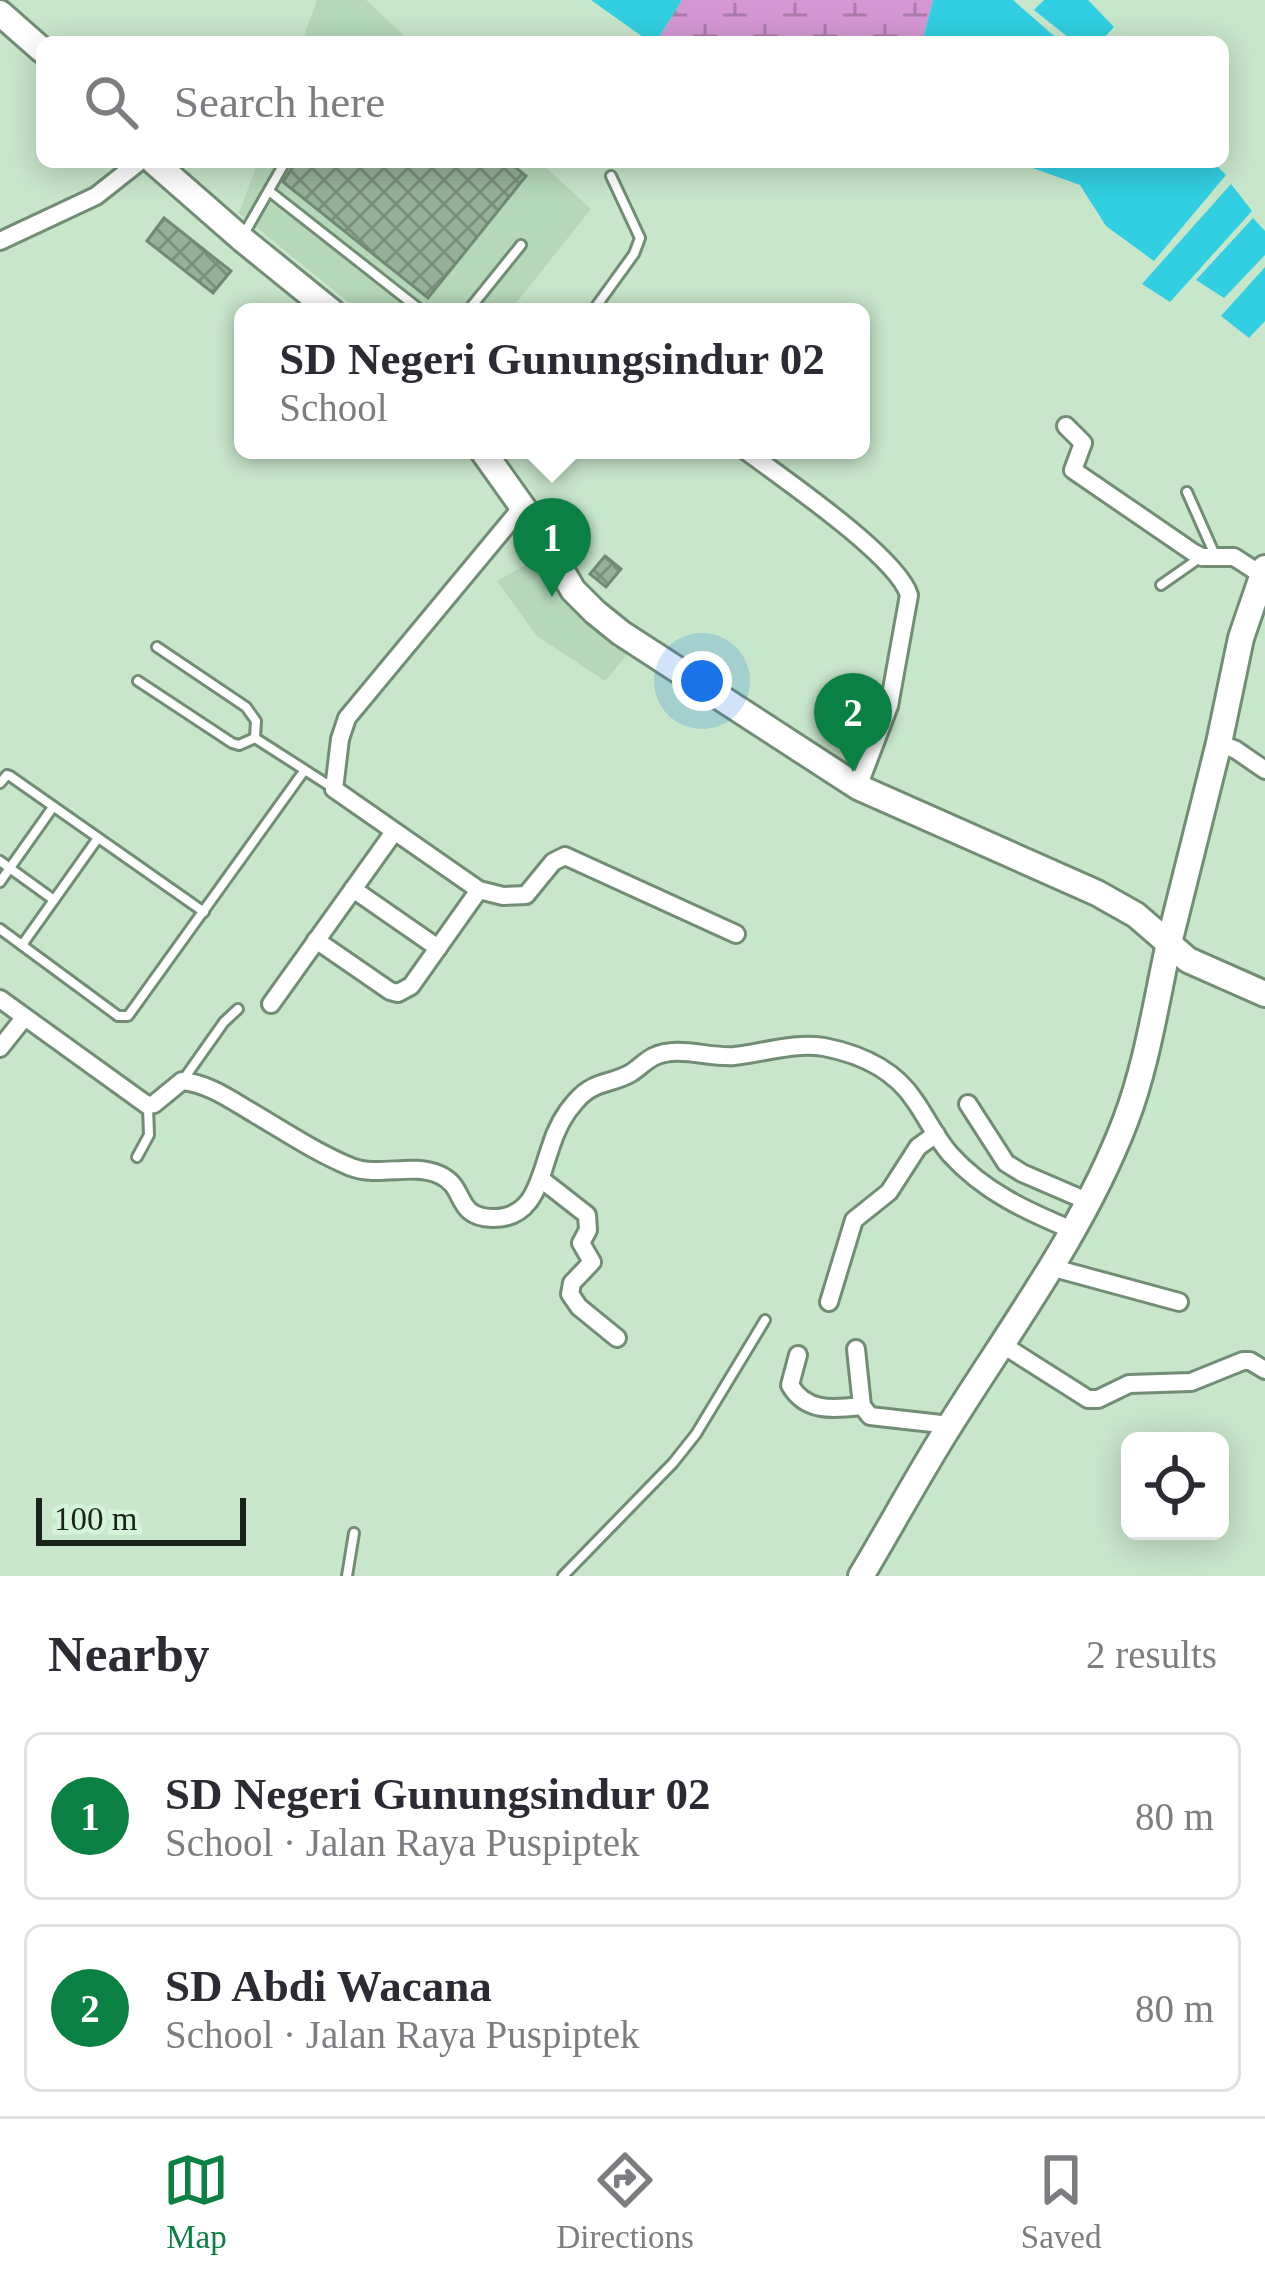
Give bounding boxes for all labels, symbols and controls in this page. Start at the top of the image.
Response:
search box [36,36,1229,168]
icon: search [78,69,144,135]
text: Search here [174,77,385,127]
popup [234,303,870,459]
text: SD Negeri Gunungsindur 02 [279,334,825,384]
text: School [279,386,388,429]
pin: 1 [513,498,591,597]
your location [672,651,732,711]
pin: 2 [814,673,892,772]
map controls [1121,1432,1229,1540]
button: locate [1121,1432,1229,1540]
scale bar [36,1492,246,1545]
text: 100 m [54,1501,137,1537]
text: Nearby [48,1626,209,1682]
text: 2 results [1086,1633,1217,1676]
text: SD Negeri Gunungsindur 02 [165,1769,711,1819]
text: 1 [80,1795,100,1838]
text: 80 m [1135,1795,1214,1838]
text: School · Jalan Raya Puspiptek [165,1821,639,1864]
text: SD Abdi Wacana [165,1961,492,2011]
text: 2 [80,1987,100,2030]
text: 80 m [1135,1987,1214,2030]
text: School · Jalan Raya Puspiptek [165,2013,639,2056]
tab: Map [163,2147,229,2256]
tab: Directions [556,2147,694,2256]
tab: Saved [1021,2147,1102,2256]

